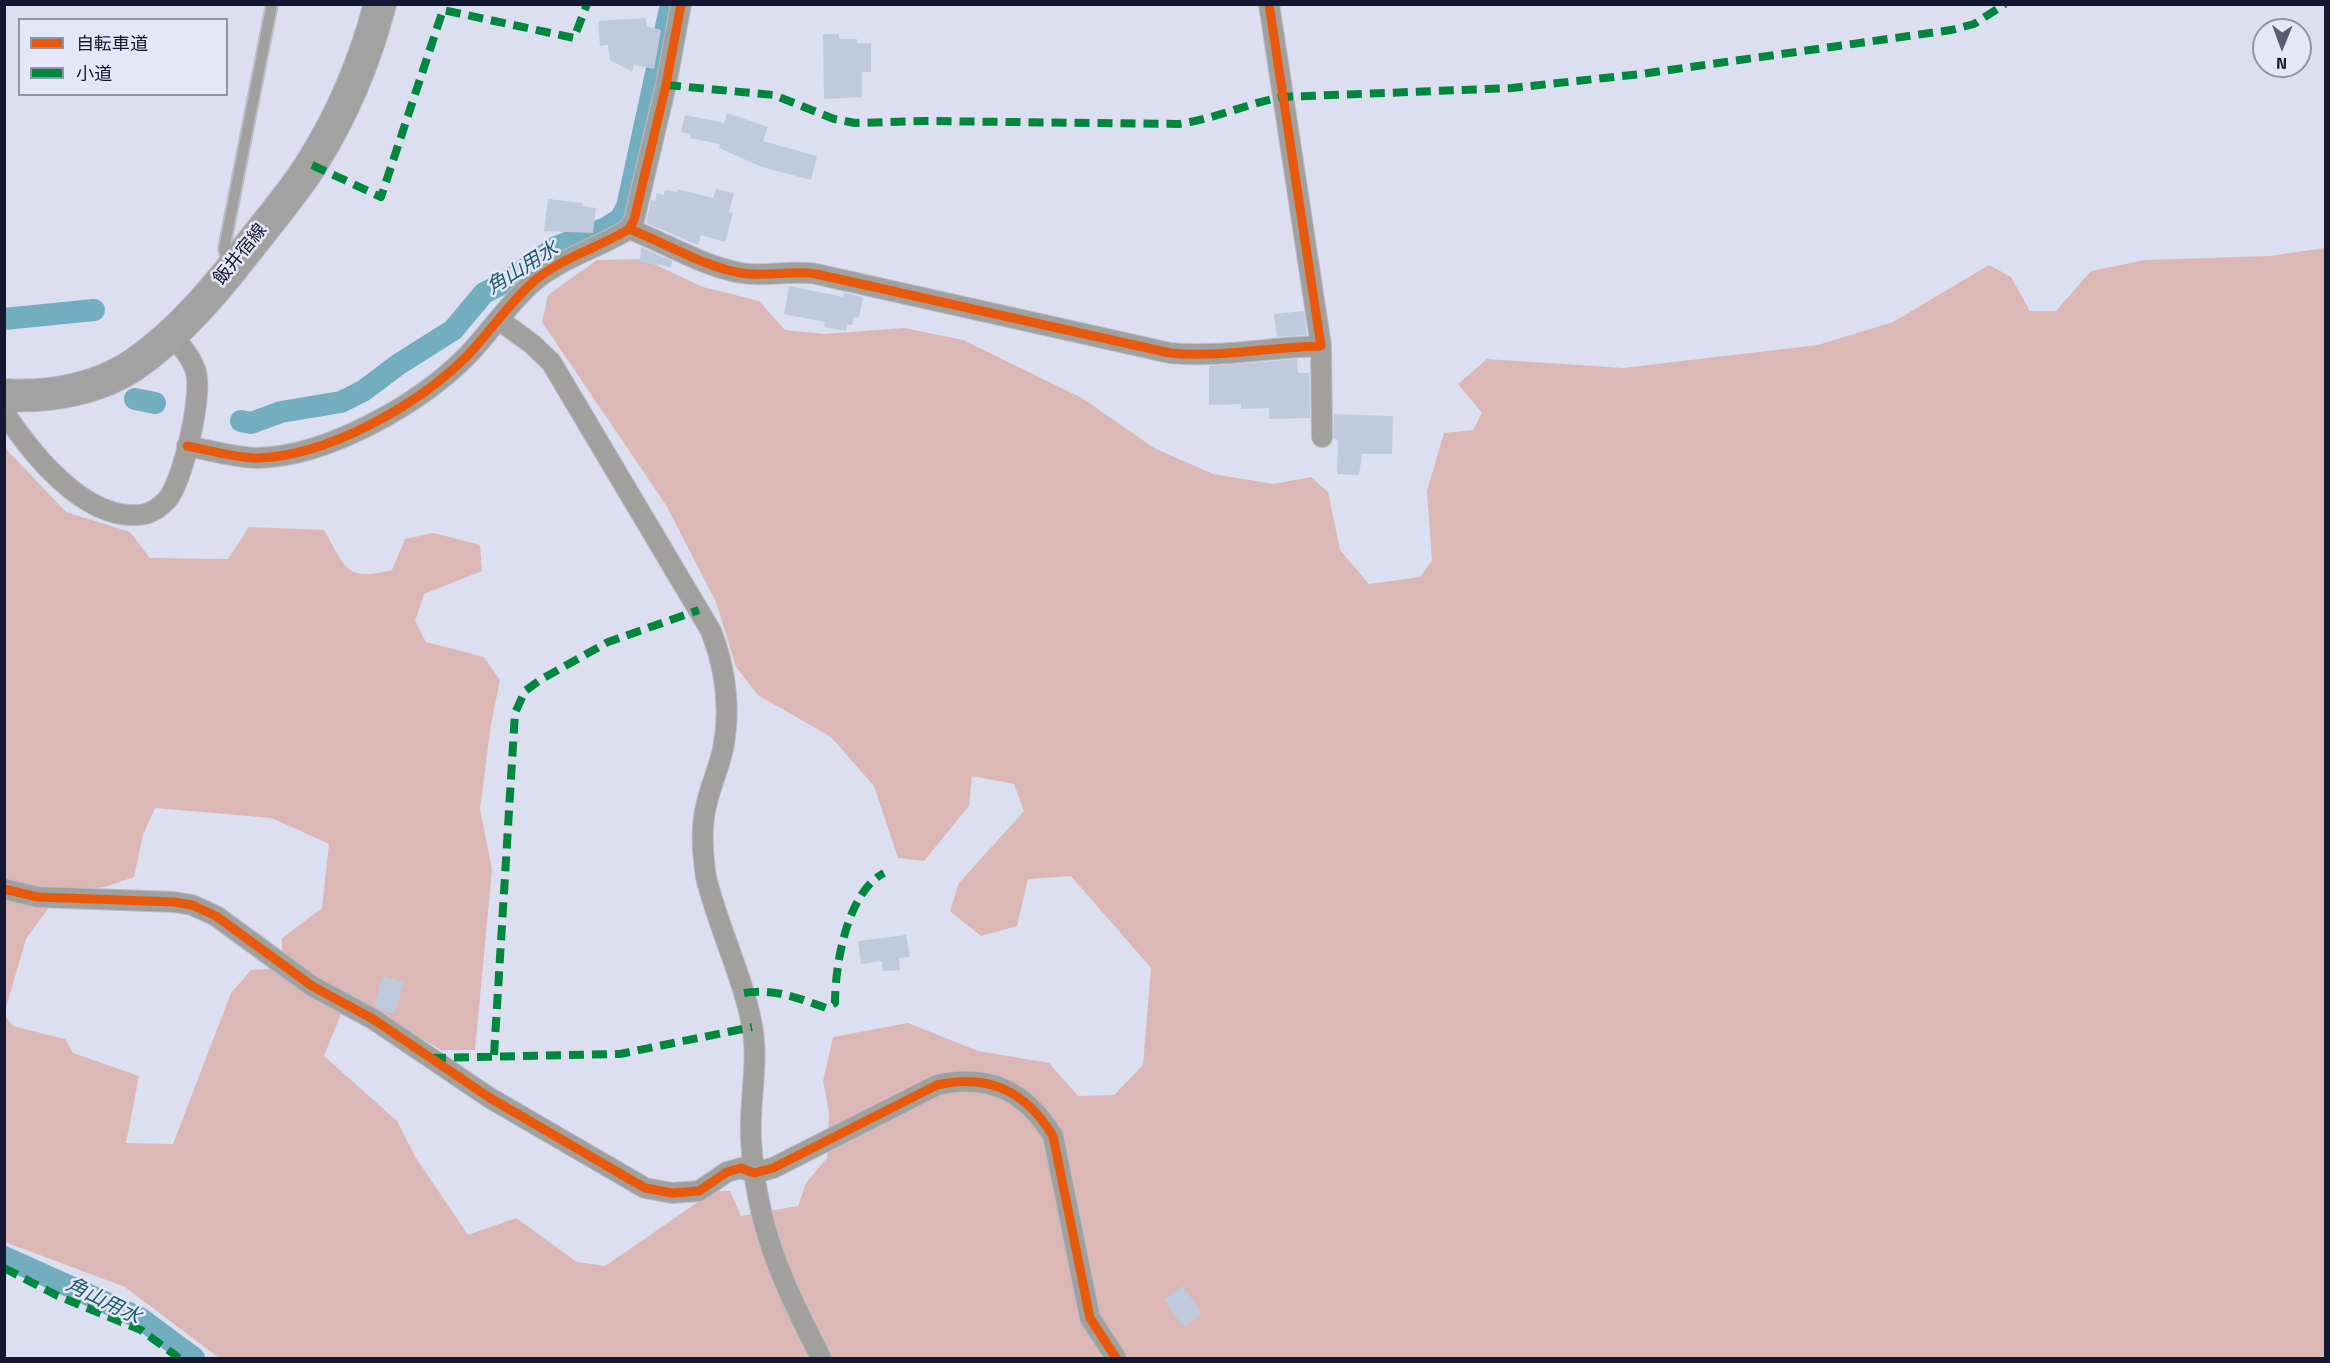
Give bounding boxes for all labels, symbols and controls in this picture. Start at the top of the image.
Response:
legend [18,18,228,96]
north arrow [2252,18,2312,78]
text: 自転車道 [76,30,148,57]
text: N [2276,52,2287,76]
text: 小道 [76,60,112,87]
street label: 飯井宿線 [210,220,272,290]
water label: 角山用水 [483,238,563,300]
water label: 角山用水 [62,1274,144,1330]

